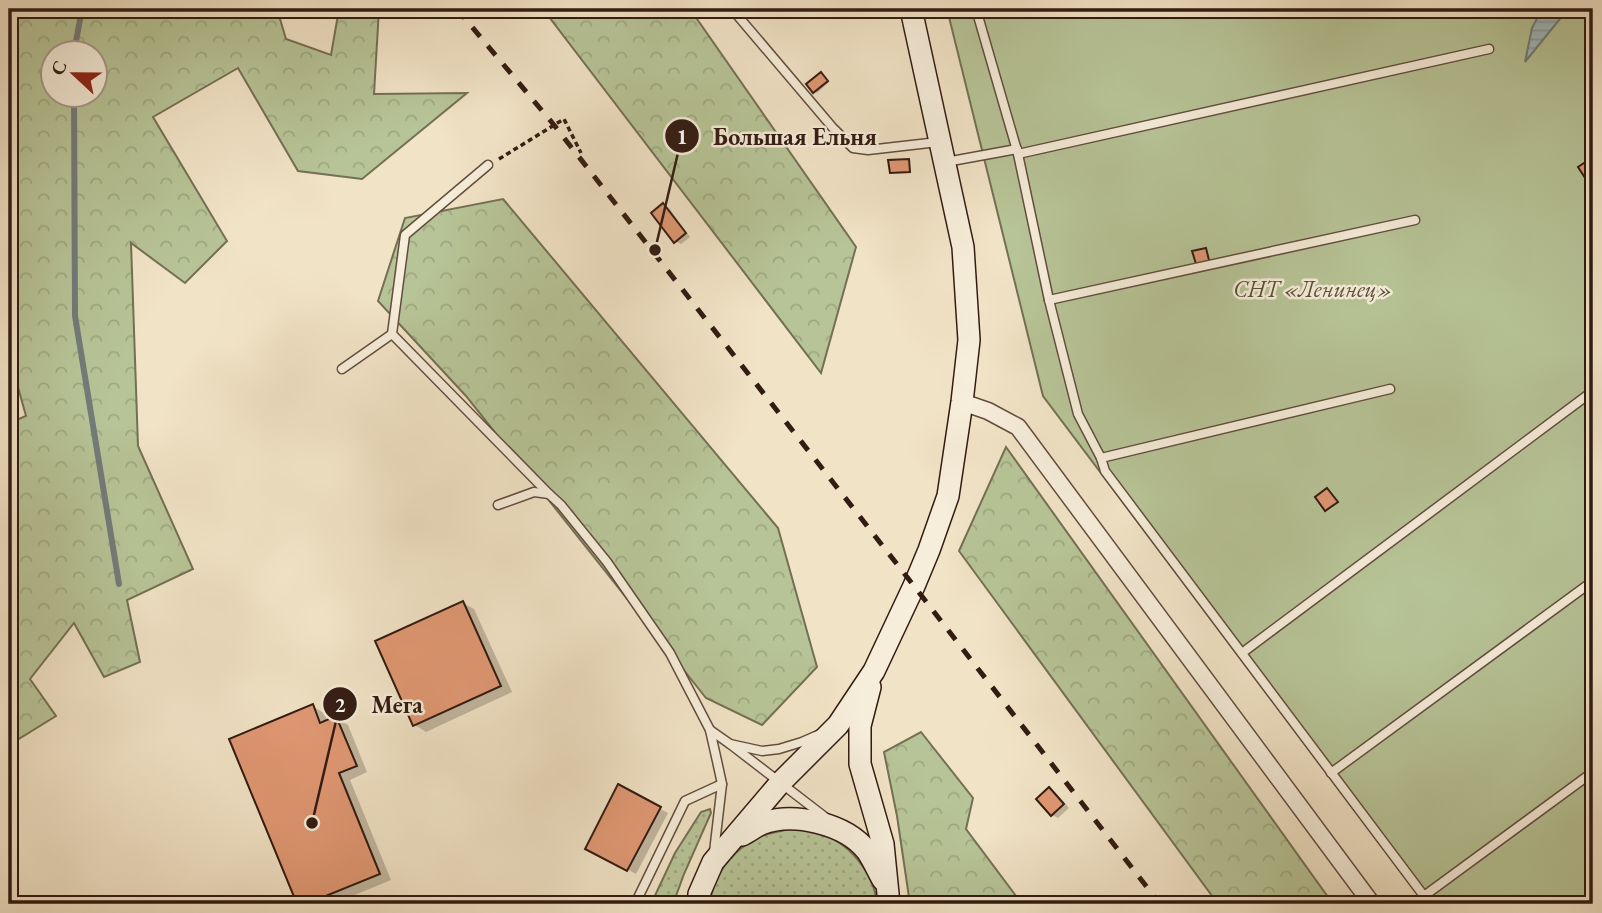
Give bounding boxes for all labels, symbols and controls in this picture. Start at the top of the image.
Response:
north arrow [38,38,108,108]
text: С [45,57,73,79]
callout: Большая Ельня [664,114,891,159]
text: Большая Ельня [713,121,877,152]
text: 1 [676,123,688,150]
park label: СНТ «Ленинец» [1233,274,1393,304]
callout: Мега [322,682,437,727]
text: Мега [371,689,423,720]
text: 2 [334,691,346,718]

